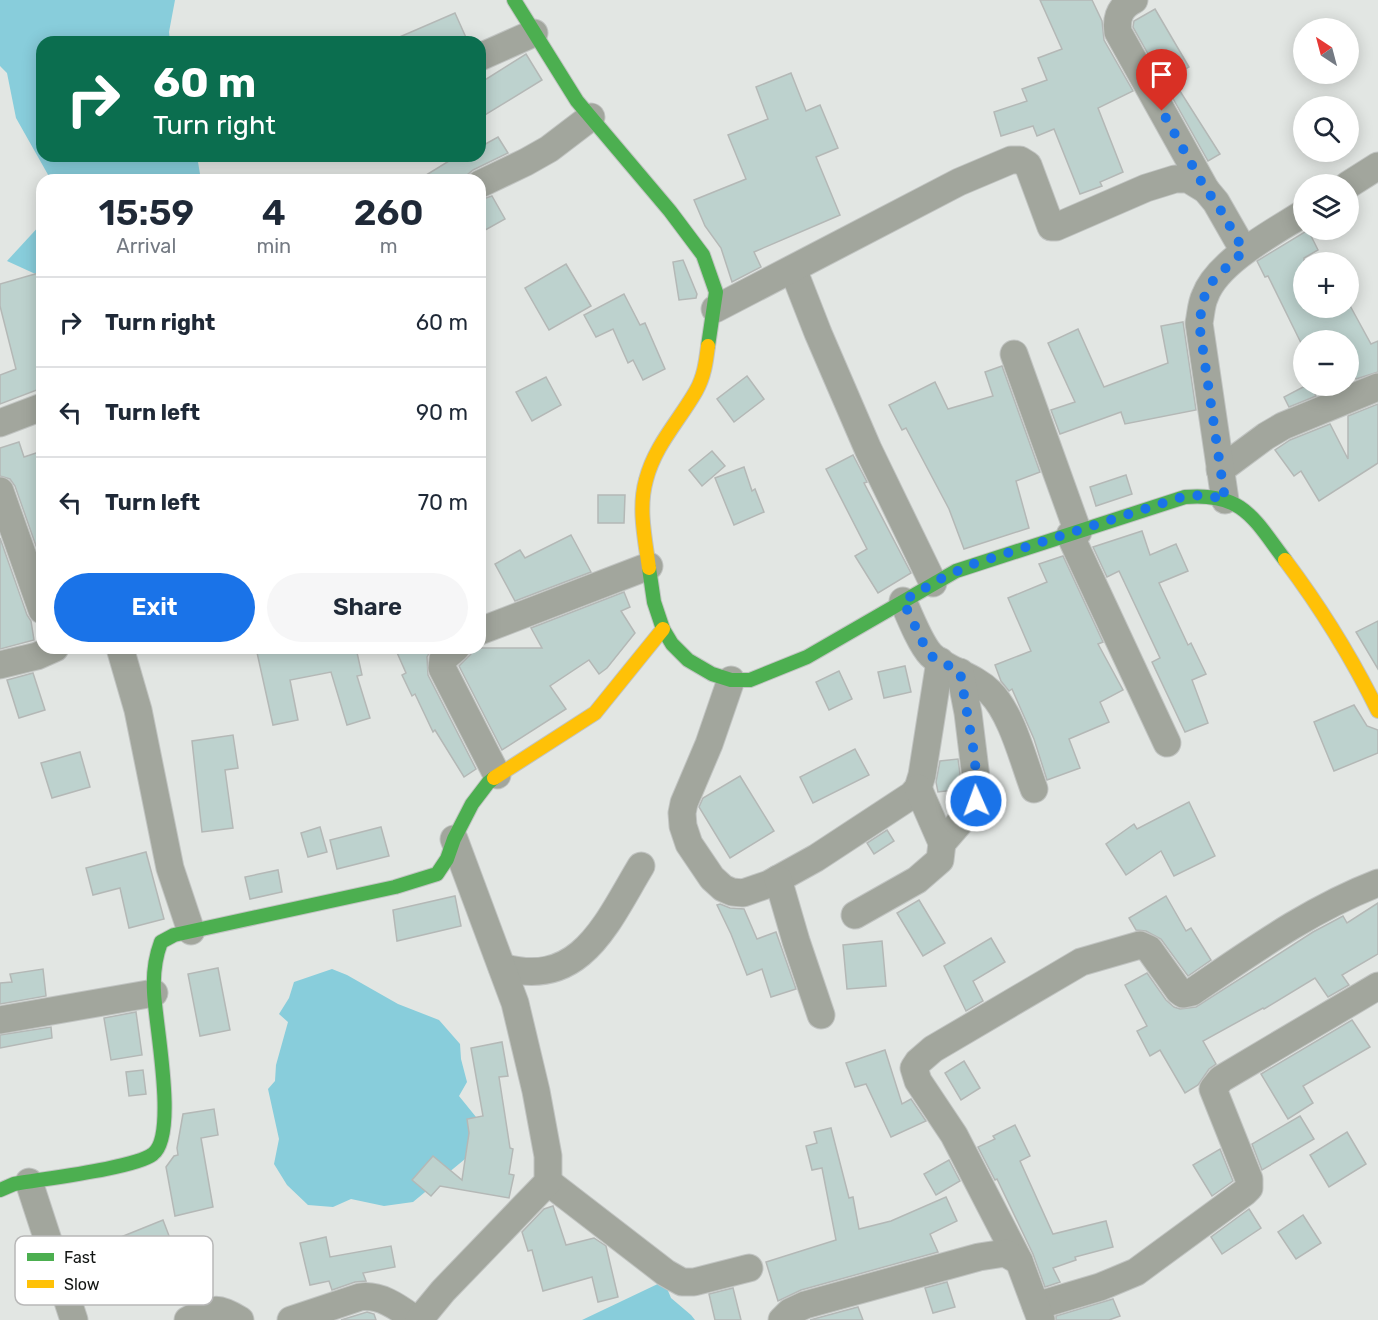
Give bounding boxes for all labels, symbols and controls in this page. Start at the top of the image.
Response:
north arrow [1293,18,1359,84]
map controls [1293,18,1359,396]
pin [1136,49,1187,111]
text: 60 m [153,58,256,108]
icon: arrive [1145,58,1178,91]
icon: right [54,60,132,138]
button: search [1293,96,1359,162]
text: Turn right [153,109,276,141]
button: layers [1293,174,1359,240]
text: 15:59 [98,191,194,234]
text: 4 [262,191,286,234]
text: 260 [354,191,424,234]
text: Arrival [116,234,176,258]
text: min [257,234,291,258]
text: m [380,234,398,258]
button: + [1293,252,1359,318]
icon: right [54,306,87,339]
text: Turn right [105,309,215,336]
text: 60 m [416,309,468,336]
button: − [1293,330,1359,396]
icon: left [54,396,87,429]
text: Turn left [105,399,200,426]
text: 90 m [416,399,468,426]
icon: left [54,486,87,519]
text: Turn left [105,489,200,516]
text: 70 m [418,489,468,516]
button: Exit [54,573,255,642]
button: Share [267,573,468,642]
position arrow [944,769,1008,833]
legend [15,1236,213,1305]
text: Fast [64,1248,96,1267]
text: Slow [64,1275,100,1294]

